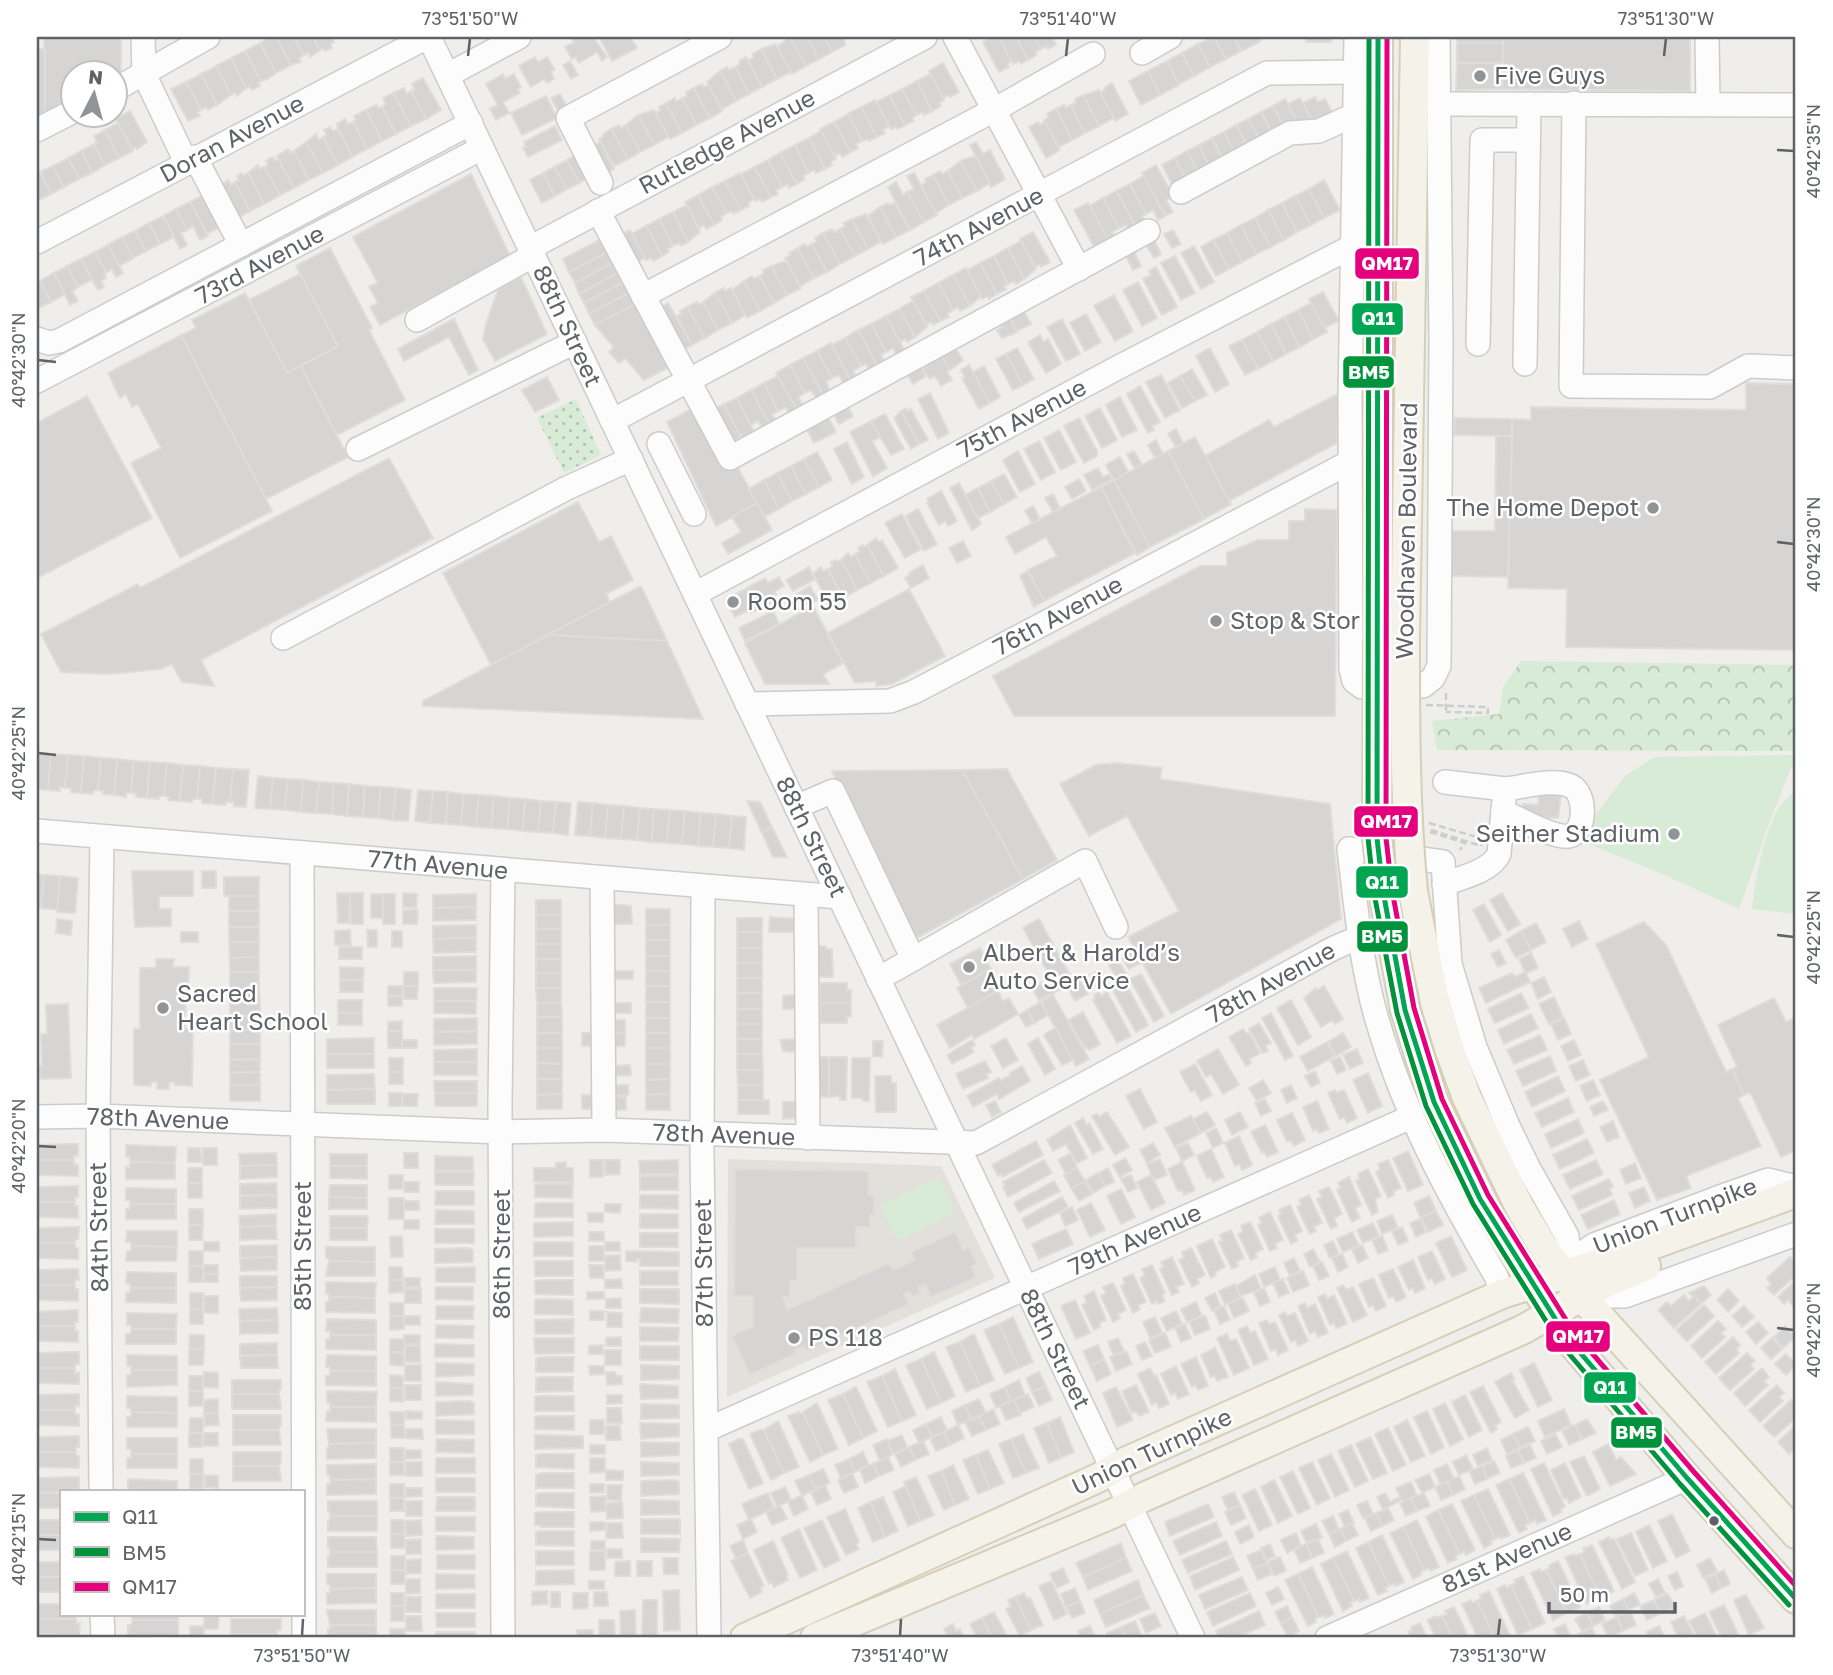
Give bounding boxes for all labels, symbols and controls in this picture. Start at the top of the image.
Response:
text: 73°51'50"W [422,7,518,29]
text: 73°51'40"W [1019,7,1117,29]
text: 73°51'30"W [1618,7,1714,29]
north arrow [60,60,130,130]
place label: Five Guys [1494,60,1605,89]
text: N [87,64,104,89]
marker: Five Guys [1472,68,1488,84]
street label: Rutledge Avenue [633,82,819,199]
street label: Doran Avenue [154,87,308,188]
text: 40°42'35"N [1802,104,1824,198]
street label: 74th Avenue [909,179,1048,272]
street label: 73rd Avenue [190,218,329,310]
line badge: QM17 [1354,247,1420,280]
text: QM17 [1361,251,1413,274]
street label: 88th Street [528,260,609,391]
line badge: Q11 [1351,302,1404,336]
text: Q11 [1361,306,1395,329]
text: 40°42'30"N [7,312,29,408]
line badge: BM5 [1342,355,1395,389]
text: BM5 [1348,360,1390,383]
street label: 75th Avenue [952,372,1091,464]
street label: Woodhaven Boulevard [1389,402,1422,660]
place label: The Home Depot [1446,492,1639,521]
text: 40°42'30"N [1802,496,1824,592]
marker: The Home Depot [1645,500,1661,516]
street label: 76th Avenue [988,568,1127,661]
place label: Room 55 [747,586,847,615]
marker: Room 55 [725,594,741,610]
place label: Stop & Stor [1230,605,1360,634]
marker: Stop & Stor [1208,613,1224,629]
text: 40°42'25"N [7,706,29,800]
street label: 88th Street [771,771,854,901]
line badge: QM17 [1353,805,1419,838]
text: QM17 [1360,809,1412,832]
place label: Seither Stadium [1476,818,1660,847]
marker: Seither Stadium [1666,826,1682,842]
street label: 77th Avenue [367,843,509,884]
line badge: Q11 [1355,865,1409,899]
text: Q11 [1365,870,1399,893]
text: 40°42'25"N [1802,890,1824,984]
line badge: BM5 [1356,920,1409,953]
text: BM5 [1361,924,1403,947]
street label: 78th Avenue [1201,934,1340,1029]
place label: Albert & Harold’s Auto Service [983,937,1180,994]
marker: Albert & Harold’s Auto Service [961,959,977,975]
place label: Sacred Heart School [177,978,328,1035]
marker: Sacred Heart School [155,1000,171,1016]
text: 40°42'20"N [7,1098,29,1194]
street label: 78th Avenue [86,1101,230,1134]
street label: 78th Avenue [652,1117,796,1150]
street label: 84th Street [82,1161,113,1293]
street label: Union Turnpike [1588,1170,1761,1259]
street label: 85th Street [287,1181,316,1311]
street label: 86th Street [486,1189,515,1319]
street label: 79th Avenue [1063,1196,1205,1281]
street label: 87th Street [687,1198,718,1328]
text: 40°42'20"N [1802,1282,1824,1378]
street label: 88th Street [1015,1283,1098,1413]
line badge: QM17 [1545,1320,1611,1353]
place label: PS 118 [808,1322,883,1351]
text: QM17 [1552,1324,1604,1347]
marker: PS 118 [786,1330,802,1346]
line badge: Q11 [1583,1371,1637,1404]
text: Q11 [1593,1375,1627,1398]
street label: Union Turnpike [1067,1401,1236,1500]
line badge: BM5 [1610,1416,1663,1449]
text: BM5 [1615,1420,1657,1443]
legend [60,1490,304,1616]
text: 40°42'15"N [7,1493,29,1585]
text: Q11 [122,1503,158,1529]
unlabelled marker [1707,1514,1721,1528]
street label: 81st Avenue [1437,1515,1576,1598]
text: BM5 [122,1539,166,1565]
scale bar [1549,1570,1675,1614]
text: QM17 [122,1573,177,1599]
text: 50 m [1560,1581,1609,1607]
text: 73°51'50"W [254,1644,350,1666]
text: 73°51'40"W [851,1644,949,1666]
text: 73°51'30"W [1450,1644,1546,1666]

